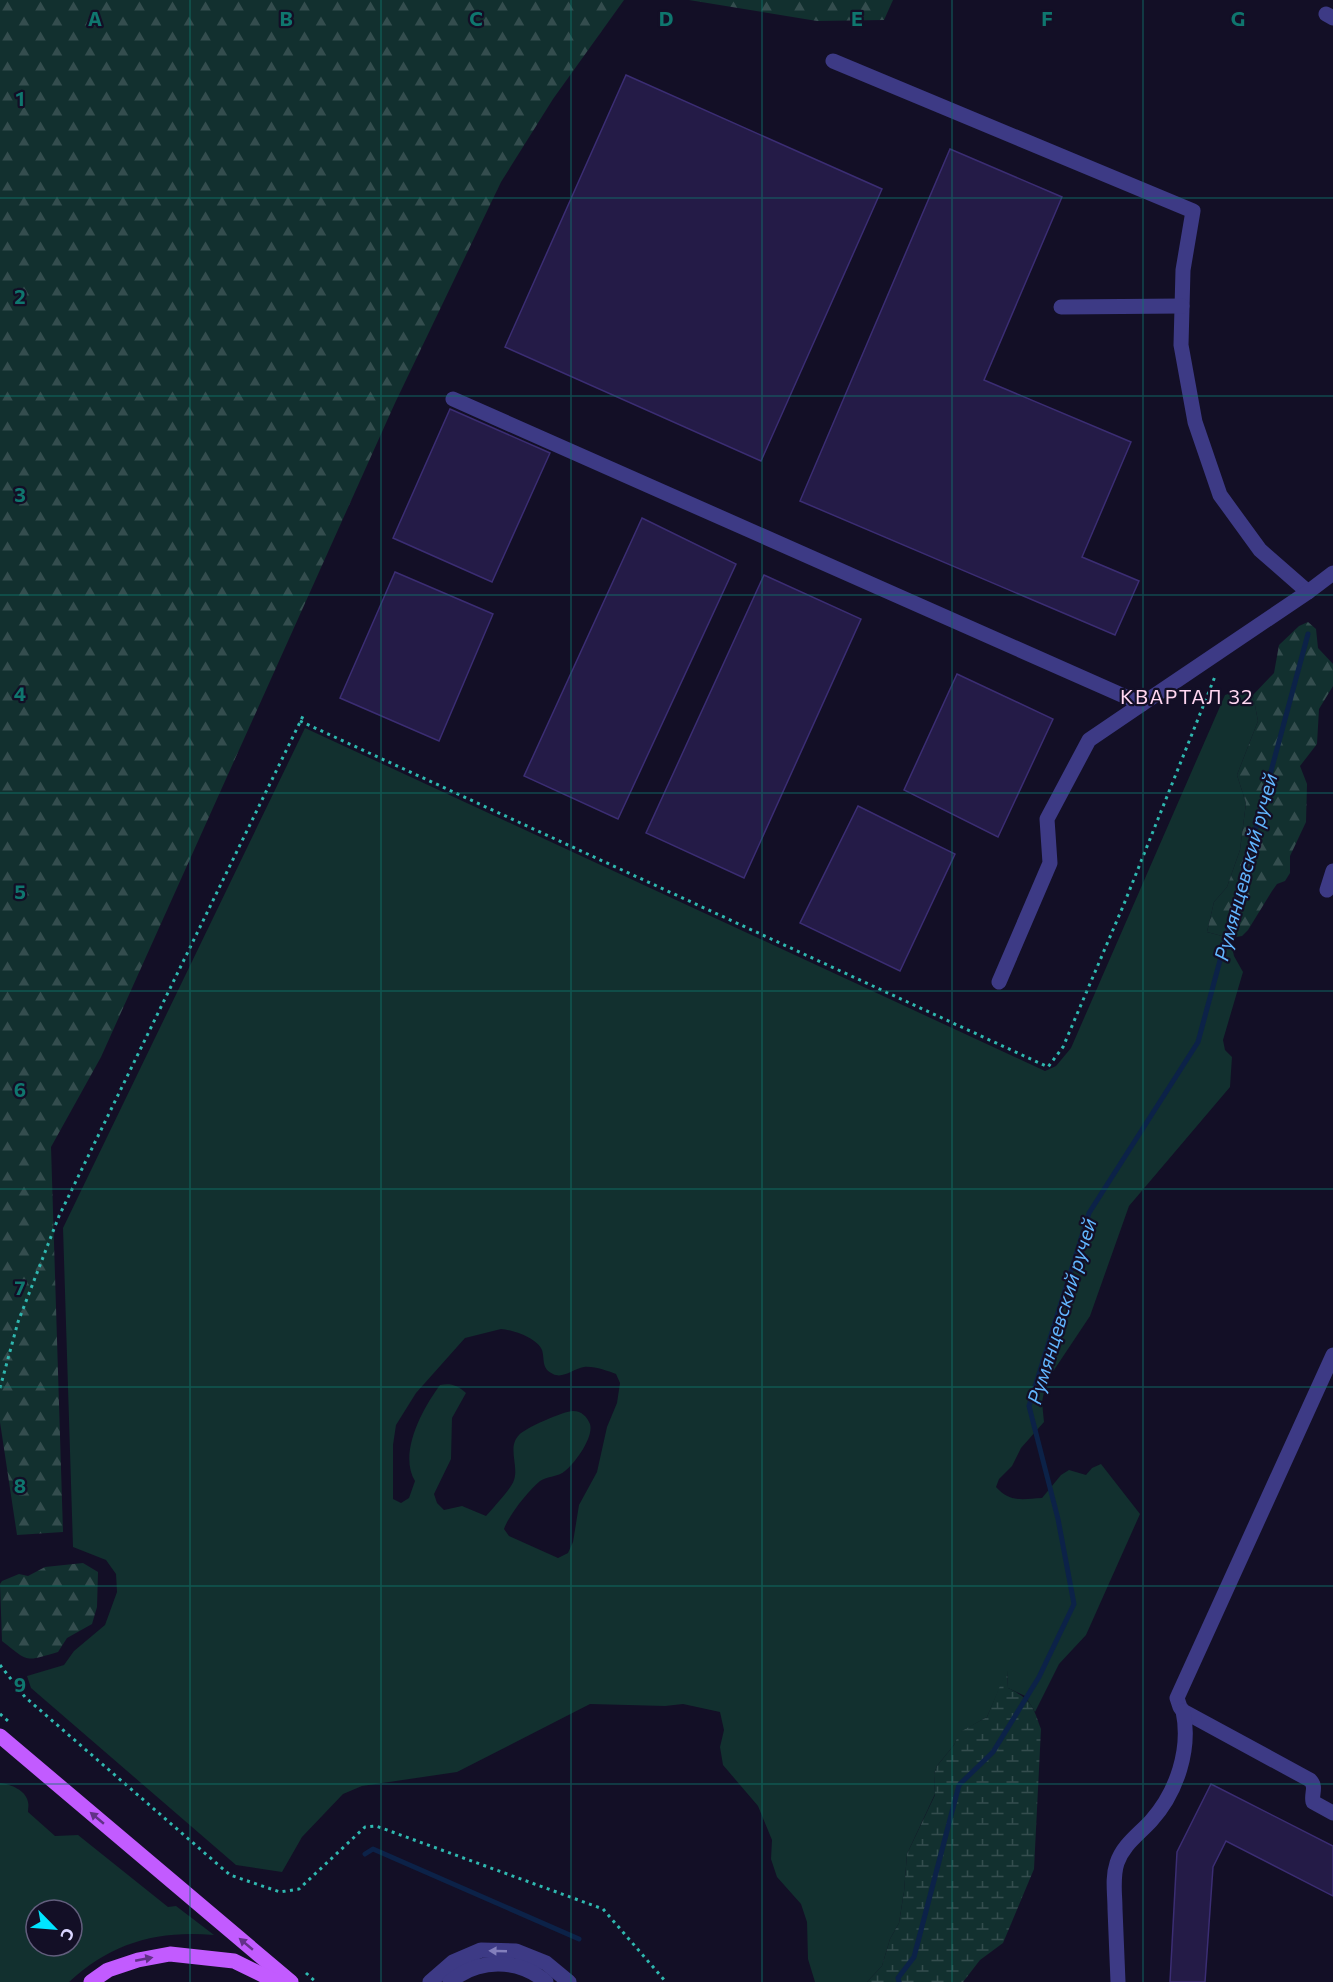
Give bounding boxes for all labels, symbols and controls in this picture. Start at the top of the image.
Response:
text: A [88,6,102,30]
text: B [279,6,293,30]
text: C [469,6,483,30]
text: D [659,6,673,30]
text: E [851,6,863,30]
text: F [1041,6,1053,30]
text: G [1231,6,1245,30]
text: 1 [15,86,25,110]
text: 2 [14,284,26,308]
text: 3 [14,482,26,506]
text: 4 [14,681,26,705]
district label: КВАРТАЛ 32 [1120,684,1254,708]
water label: Румянцевский ручей [1208,770,1282,963]
text: 5 [14,879,26,903]
text: 6 [14,1077,26,1101]
water label: Румянцевский ручей [1021,1215,1101,1407]
text: 7 [15,1275,26,1299]
text: 8 [14,1473,26,1497]
text: 9 [14,1672,26,1696]
one-way arrow [90,1812,105,1825]
north arrow [24,1898,84,1958]
text: С [57,1926,79,1944]
one-way arrow [239,1938,254,1951]
one-way arrow [489,1946,508,1956]
one-way arrow [135,1954,154,1963]

